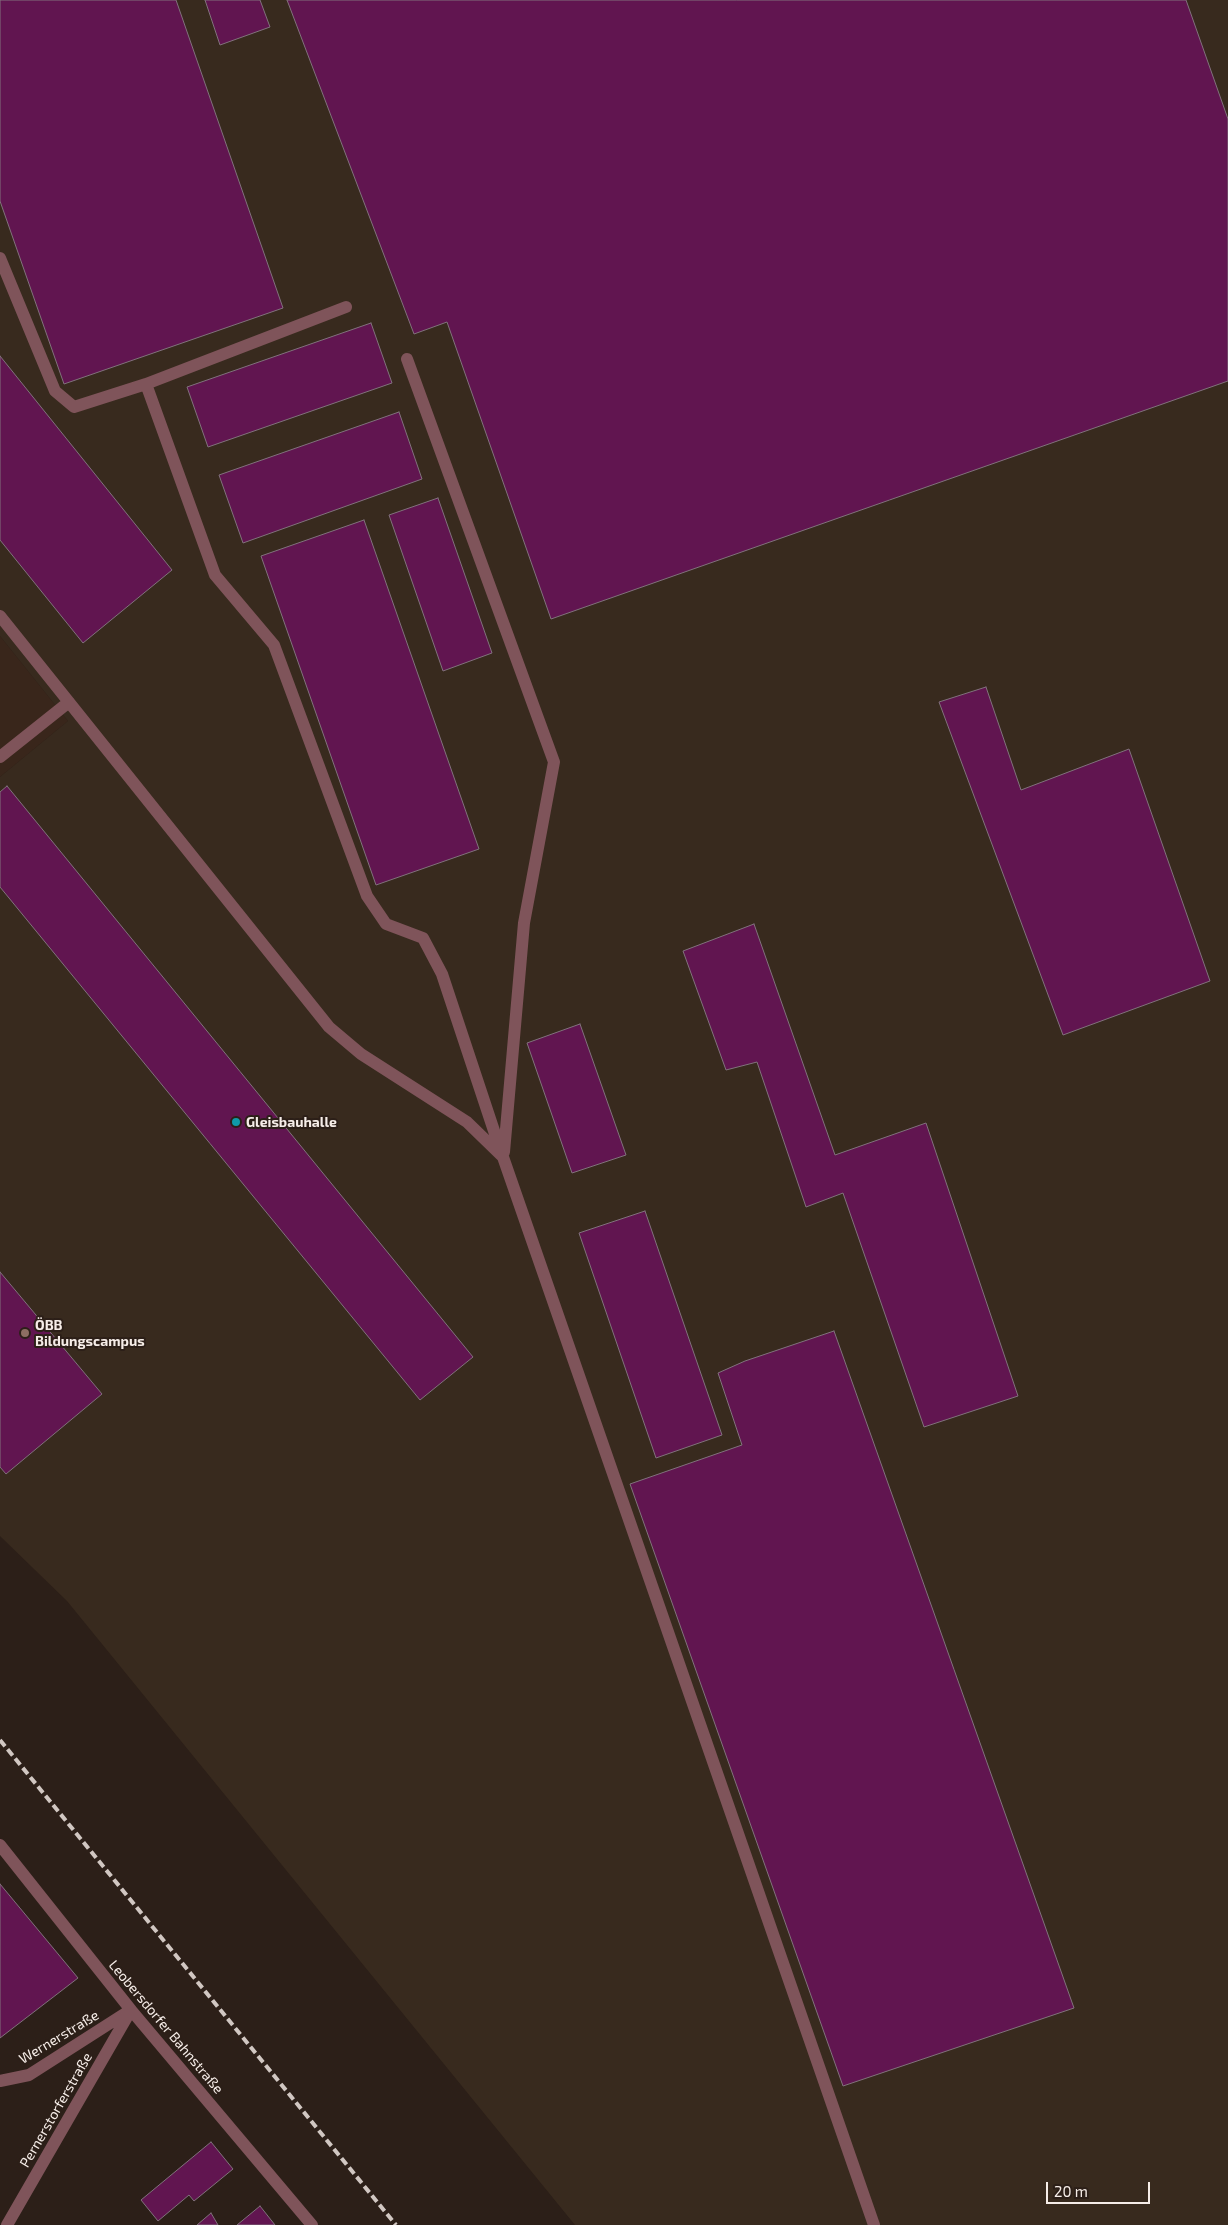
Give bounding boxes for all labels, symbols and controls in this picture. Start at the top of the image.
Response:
place label: Gleisbauhalle [246,1114,337,1130]
marker: Gleisbauhalle [230,1116,242,1128]
place label: ÖBB Bildungscampus [35,1317,145,1350]
marker: ÖBB Bildungscampus [19,1327,31,1339]
street label: Leobersdorfer Bahnstraße [105,1957,227,2097]
street label: Wernerstraße [16,2007,102,2067]
street label: Pernerstorferstraße [16,2050,96,2170]
scale bar [1048,2172,1152,2204]
text: 20 m [1054,2182,1088,2200]

